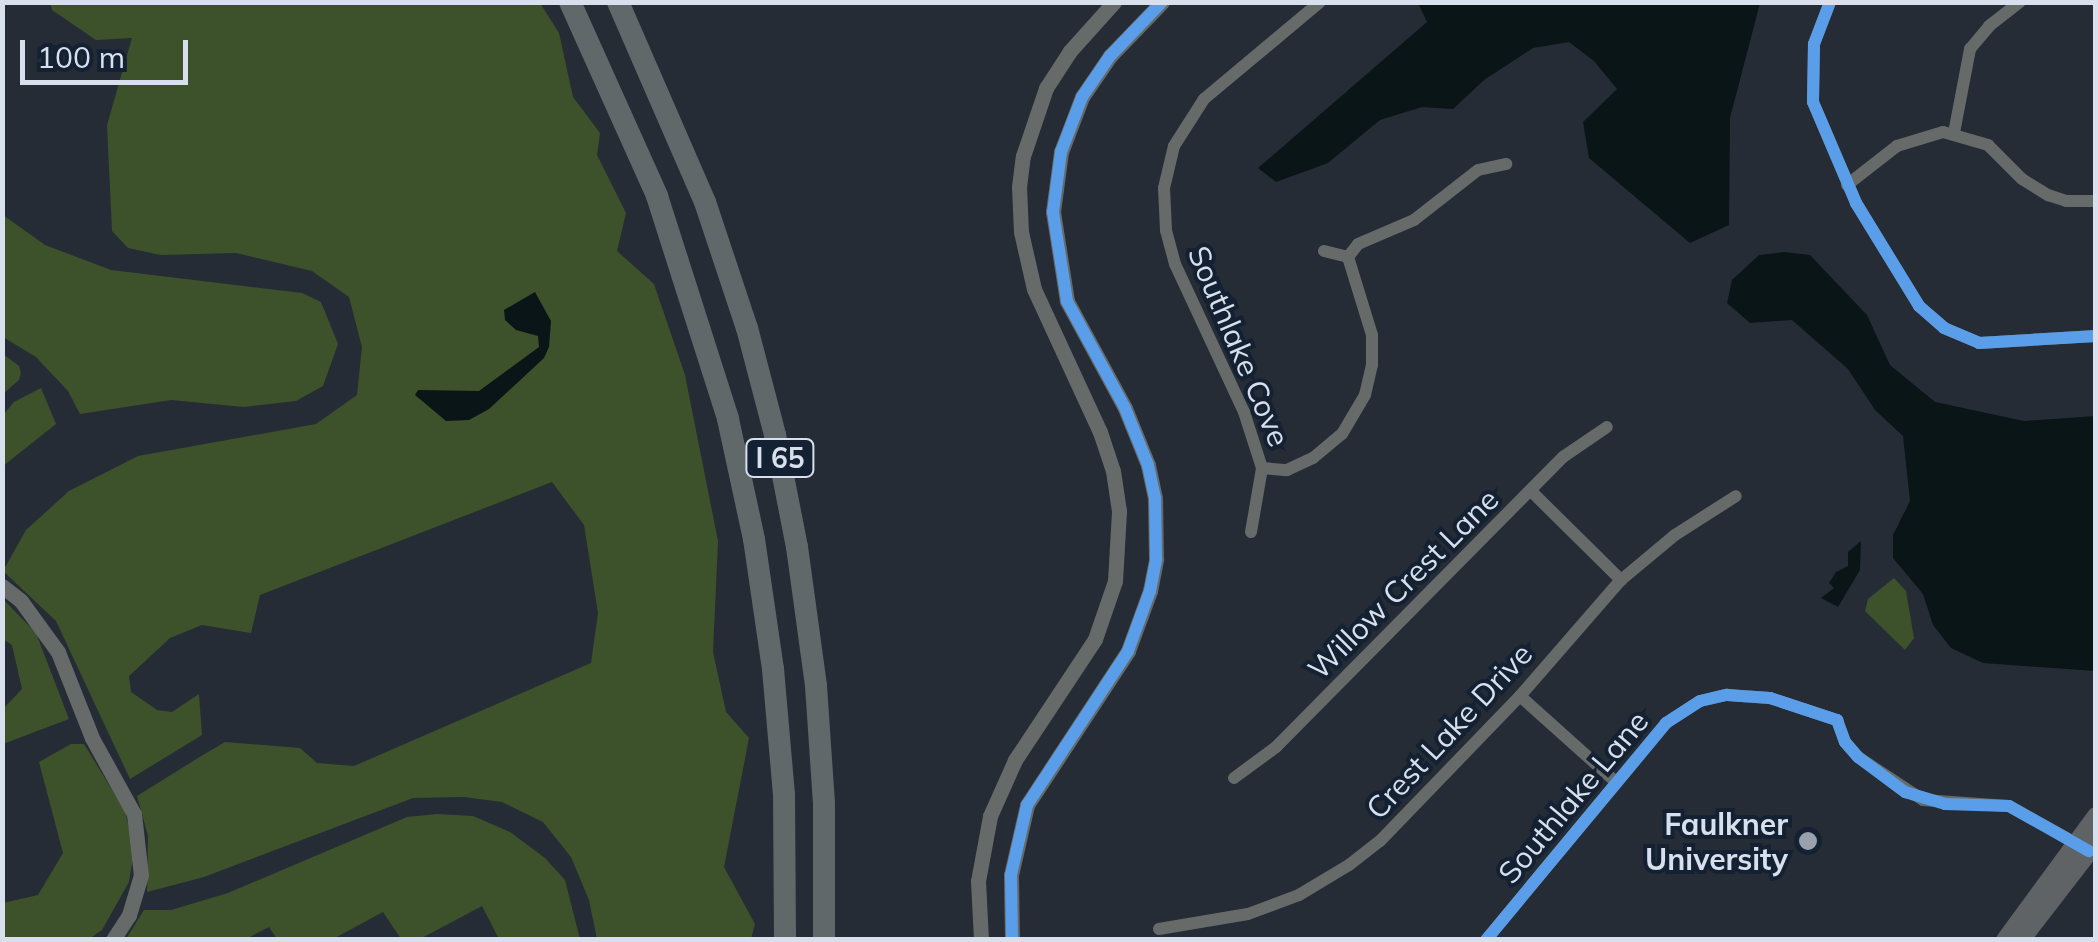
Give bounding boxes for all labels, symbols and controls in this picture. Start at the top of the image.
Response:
scale bar [25,20,192,82]
text: 100 m [37,38,125,76]
street label: Southlake Cove [1181,240,1297,452]
road number: I 65 [745,435,815,481]
street label: Willow Crest Lane [1300,481,1506,687]
street label: Crest Lake Drive [1359,636,1539,826]
street label: Southlake Lane [1490,704,1656,890]
place label: Faulkner University [1645,806,1788,876]
marker: Faulkner University [1797,830,1819,852]

